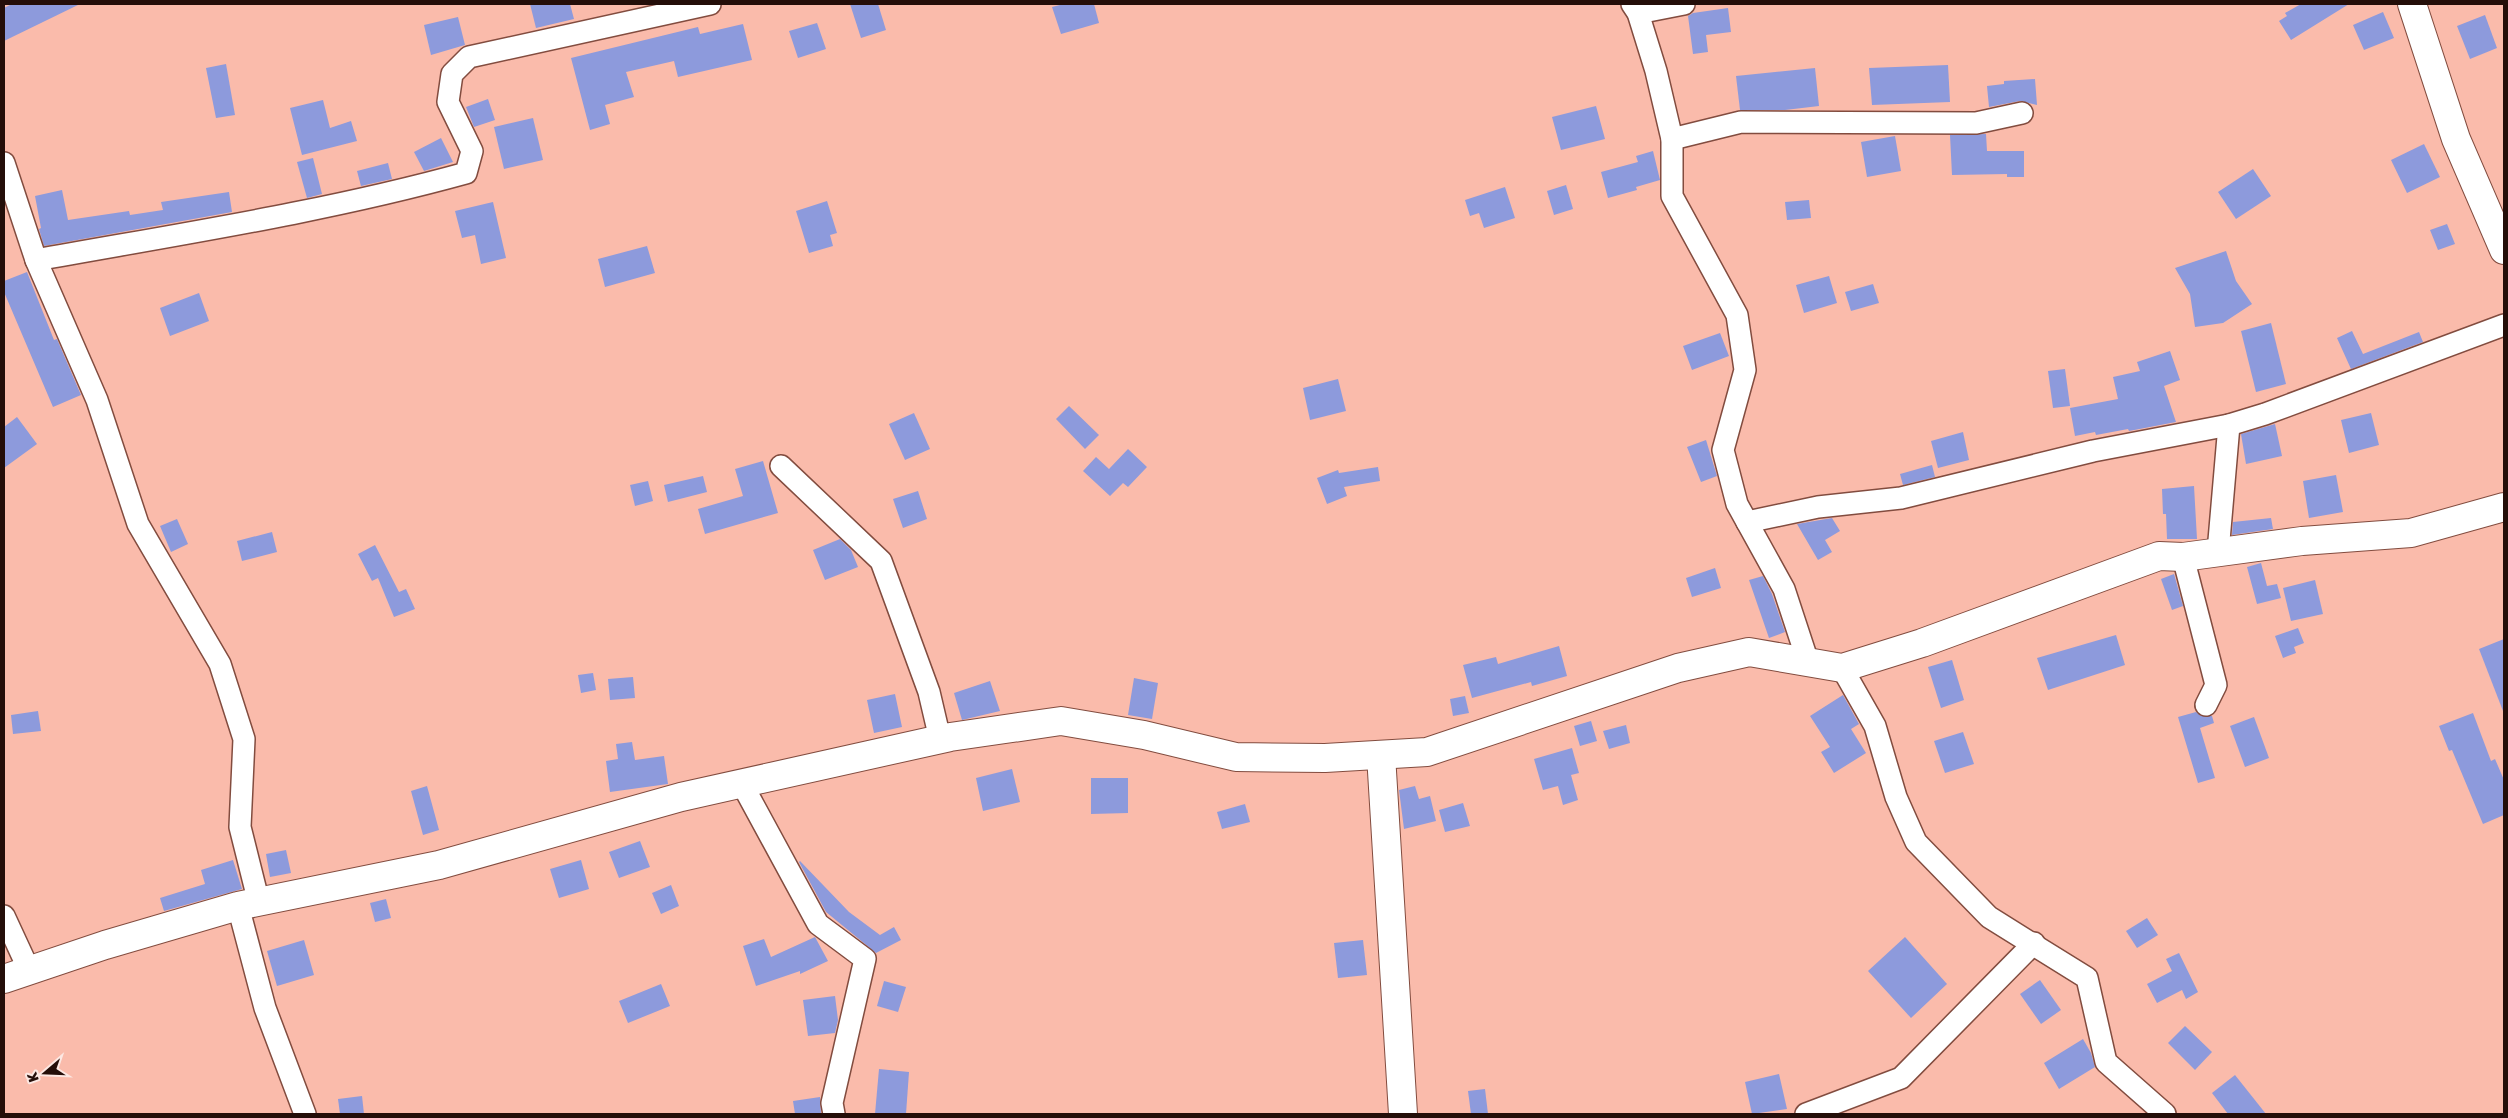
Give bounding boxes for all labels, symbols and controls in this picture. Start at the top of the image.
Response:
north arrow [20,1048,70,1098]
text: K [23,1069,43,1084]

